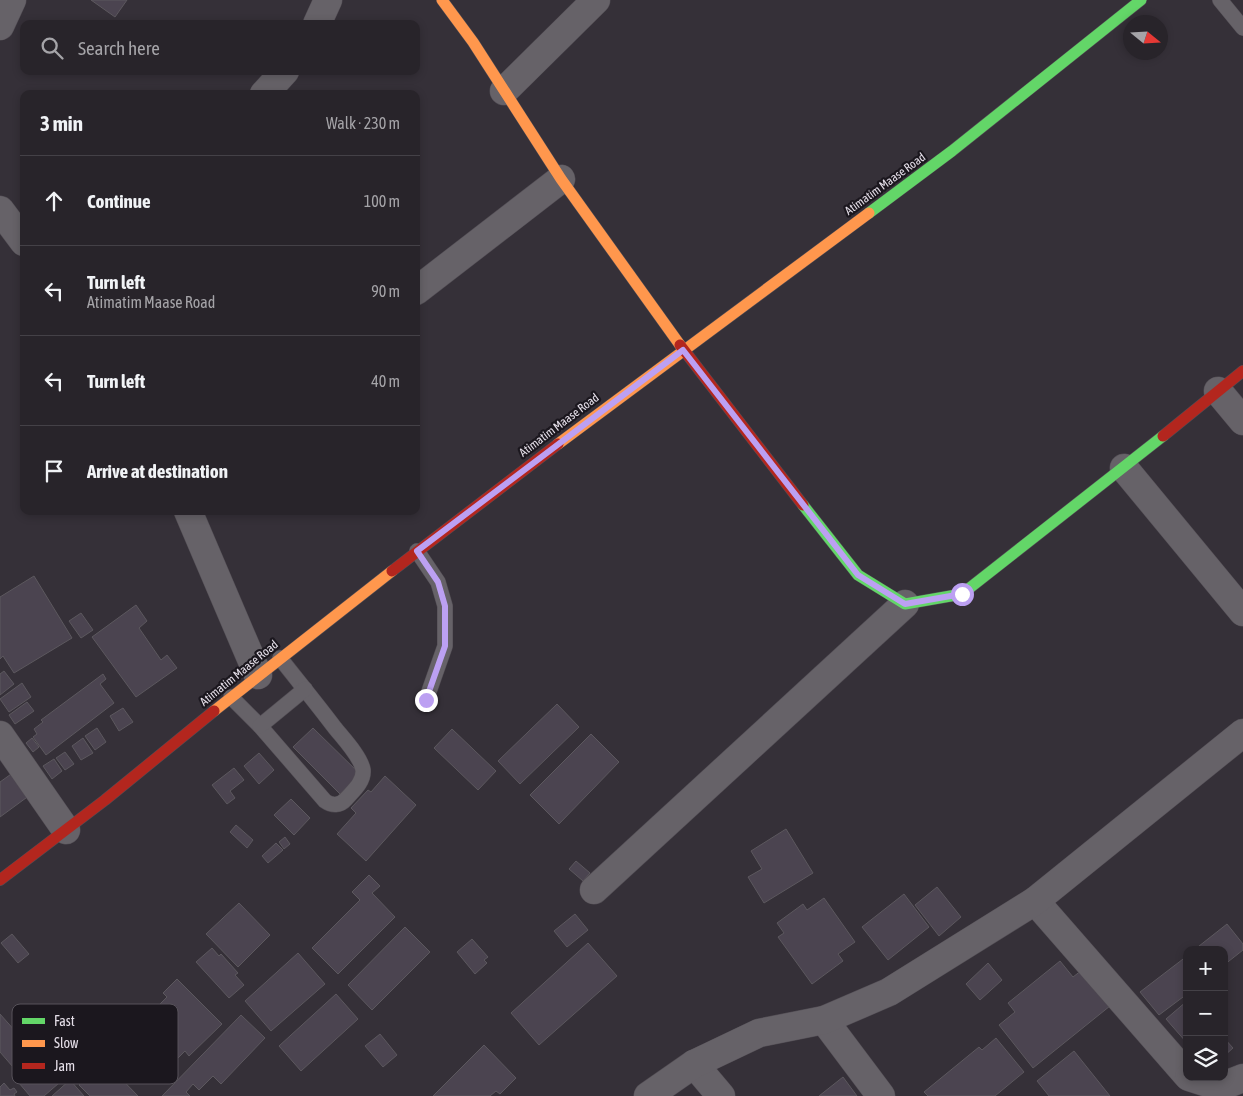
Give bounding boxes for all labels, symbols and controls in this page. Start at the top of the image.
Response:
north arrow [1123,15,1168,60]
search box [20,20,420,75]
icon: search [38,34,66,62]
text: Search here [78,37,160,59]
text: 3 min [40,111,83,135]
text: Walk · 230 m [326,114,400,132]
street label: Atimatim Maase Road [842,150,928,218]
icon: ahead [40,187,68,215]
text: Continue [87,190,151,212]
text: 100 m [364,192,400,210]
text: Turn left [87,271,145,293]
icon: left [40,277,68,305]
text: 90 m [371,282,400,300]
text: Atimatim Maase Road [87,293,215,311]
icon: left [40,367,68,395]
text: Turn left [87,370,145,392]
text: 40 m [371,372,400,390]
street label: Atimatim Maase Road [516,390,602,460]
icon: arrive [40,457,68,485]
text: Arrive at destination [87,460,228,482]
route start [951,583,974,606]
street label: Atimatim Maase Road [197,637,281,709]
route end [415,689,438,712]
map controls [1183,946,1228,1081]
button: + [1183,946,1228,991]
button: − [1183,991,1228,1036]
legend [12,1004,178,1084]
text: Fast [54,1013,75,1029]
text: Slow [54,1035,79,1051]
button: layers [1183,1036,1228,1081]
text: Jam [54,1058,75,1074]

